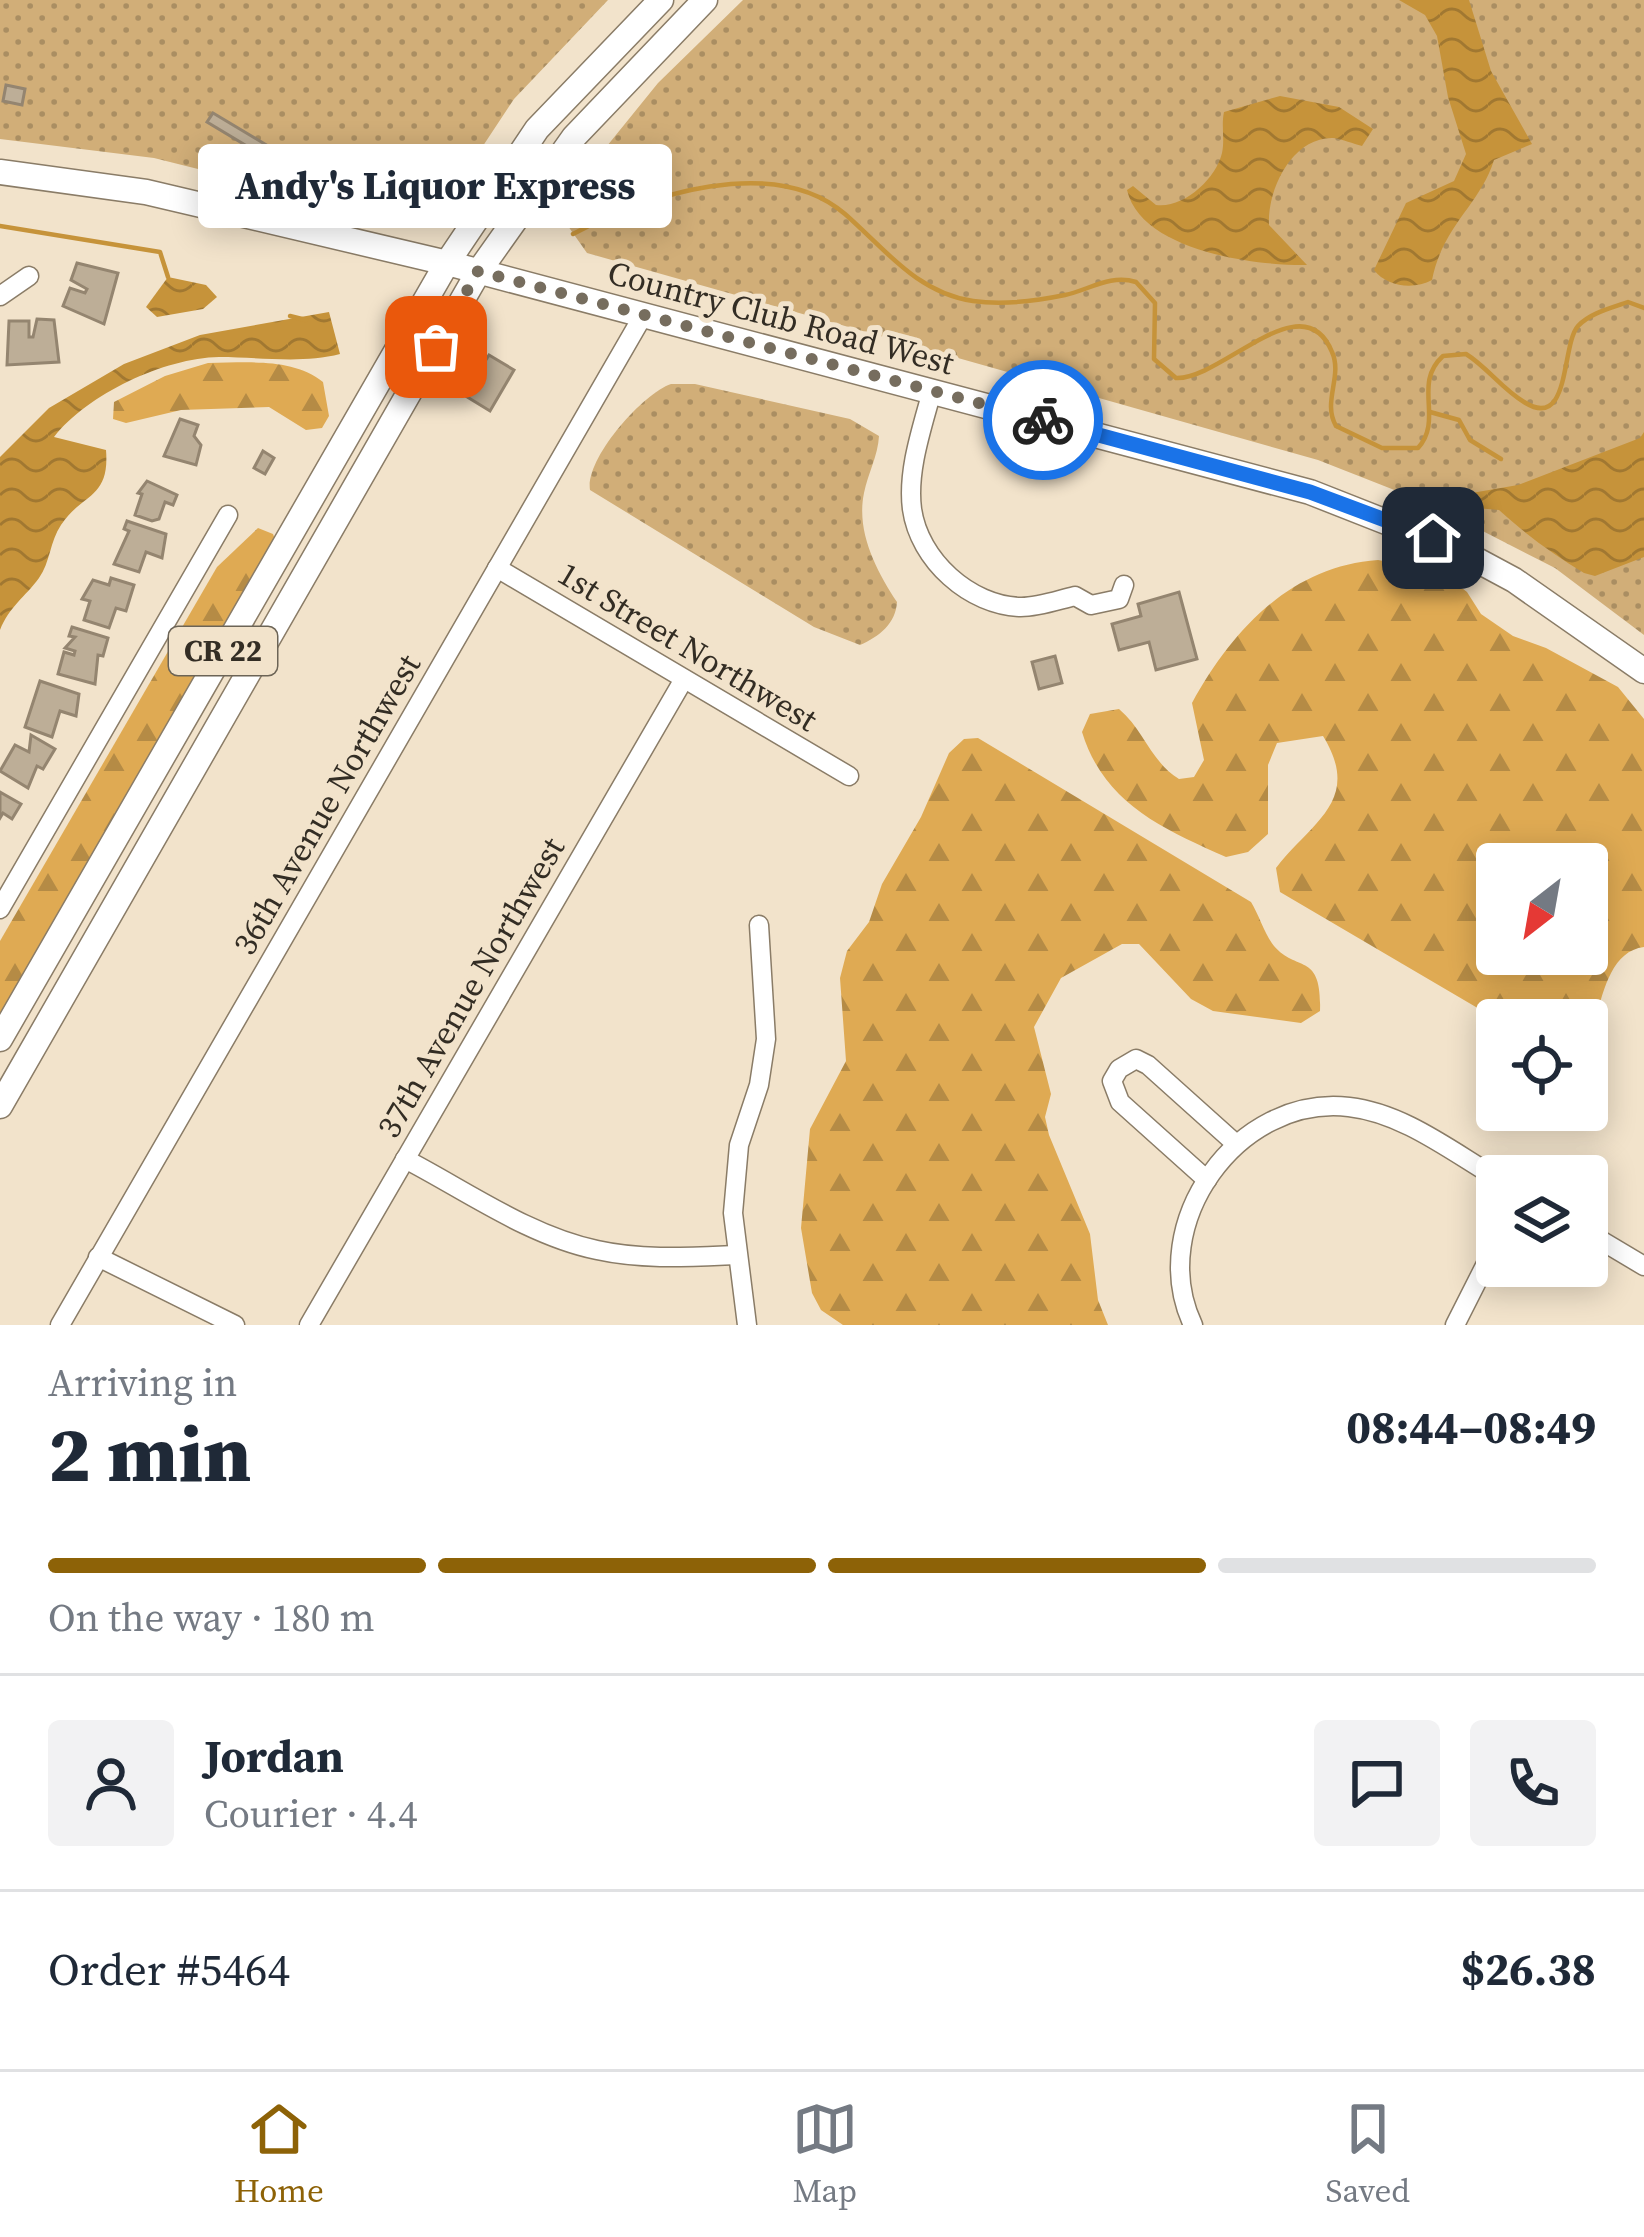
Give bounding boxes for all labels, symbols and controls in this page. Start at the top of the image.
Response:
callout: Andy's Liquor Express [199,143,673,227]
text: Andy's Liquor Express [235,159,635,212]
street label: Country Club Road West [603,250,959,385]
pin [385,296,487,398]
icon: bag [403,314,469,380]
courier [983,360,1103,480]
icon: bike [1010,387,1076,453]
pin [1382,487,1484,589]
icon: home [1400,505,1466,571]
street label: 1st Street Northwest [550,551,826,742]
road number: CR 22 [169,627,277,675]
street label: 36th Avenue Northwest [222,646,431,963]
street label: 37th Avenue Northwest [366,829,575,1146]
north arrow [1476,843,1608,975]
map controls [1476,843,1608,1287]
button: locate [1476,999,1608,1131]
button: layers [1476,1155,1608,1287]
text: Arriving in [48,1356,237,1409]
text: 08:44–08:49 [1346,1396,1596,1458]
text: 2 min [48,1400,251,1507]
text: On the way · 180 m [48,1591,375,1644]
button: person [48,1720,174,1846]
button: chat [1314,1720,1440,1846]
button: phone [1470,1720,1596,1846]
text: Jordan [204,1725,344,1787]
text: Courier · 4.4 [204,1787,417,1840]
text: Order #5464 [48,1938,290,2000]
text: $26.38 [1461,1938,1596,2000]
tab: Home [234,2096,324,2213]
tab: Map [792,2096,858,2213]
tab: Saved [1325,2096,1410,2213]

